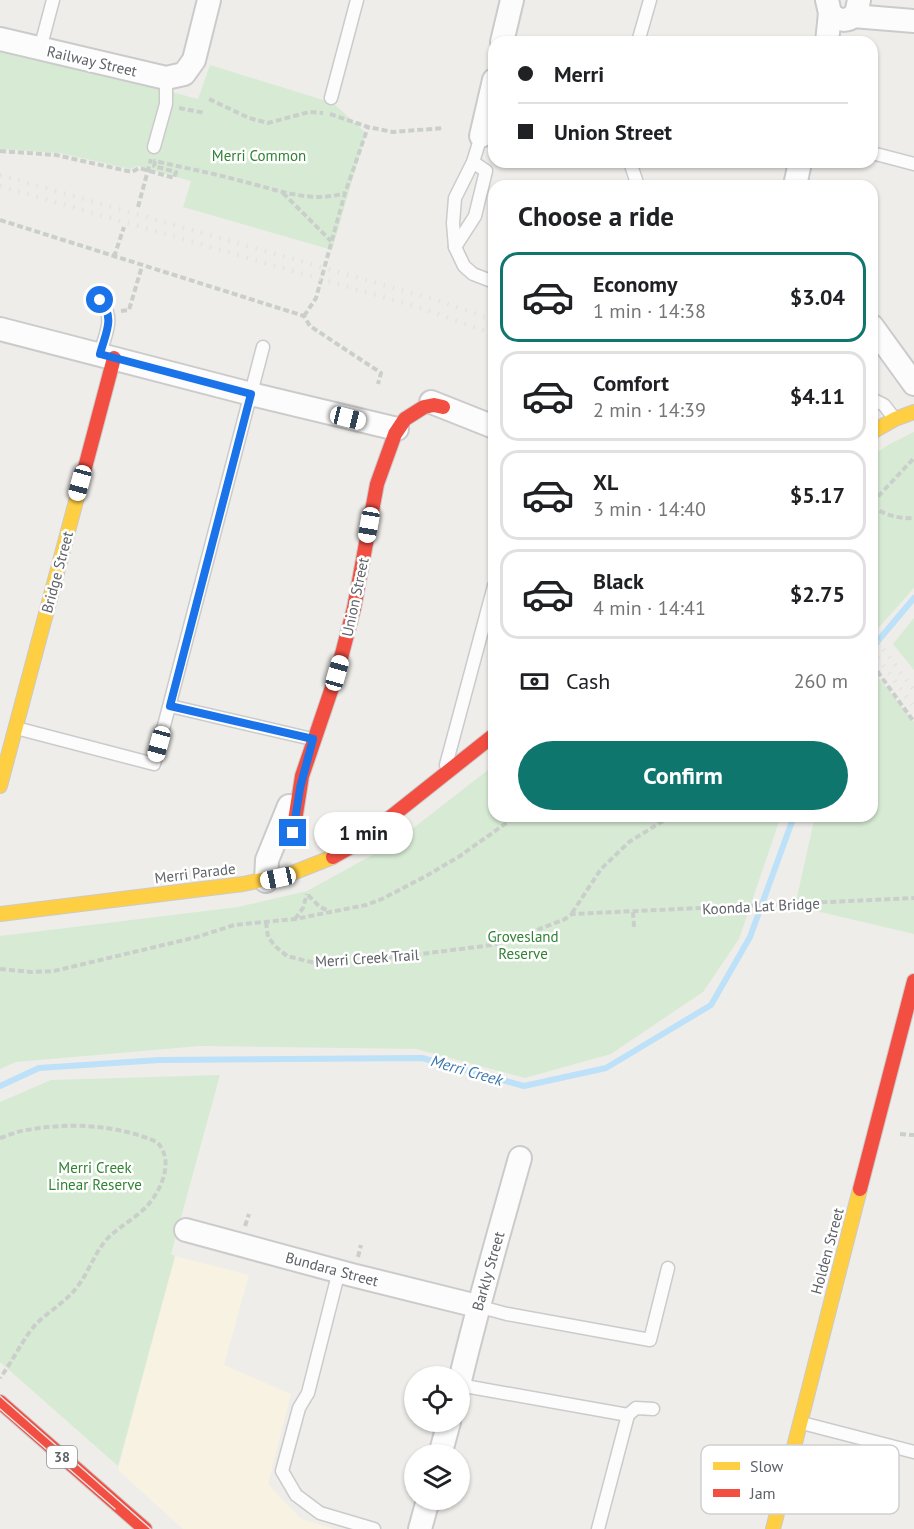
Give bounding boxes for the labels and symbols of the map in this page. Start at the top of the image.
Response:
street label: Railway Street [45,41,139,81]
park label: Merri Common [212,146,306,165]
route start [86,286,113,313]
car [328,405,368,431]
car [67,463,93,503]
car [357,506,381,544]
street label: Bridge Street [37,529,77,615]
street label: Union Street [337,556,373,638]
car [323,653,351,693]
car [146,724,172,764]
callout: 1 min [314,812,413,854]
route end [279,819,306,846]
street label: Merri Parade [154,859,236,887]
car [259,865,297,891]
street label: Koonda Lat Bridge [702,893,820,919]
park label: Grovesland Reserve [487,927,559,963]
street label: Merri Creek Trail [314,945,420,971]
water label: Merri Creek [429,1050,506,1090]
park label: Merri Creek Linear Reserve [48,1158,142,1194]
street label: Holden Street [806,1206,848,1296]
street label: Barkly Street [468,1229,508,1313]
street label: Bundara Street [283,1247,381,1291]
legend [701,1445,899,1514]
road number: 38 [47,1446,77,1468]
text: Slow [750,1456,784,1476]
text: Jam [749,1483,776,1503]

